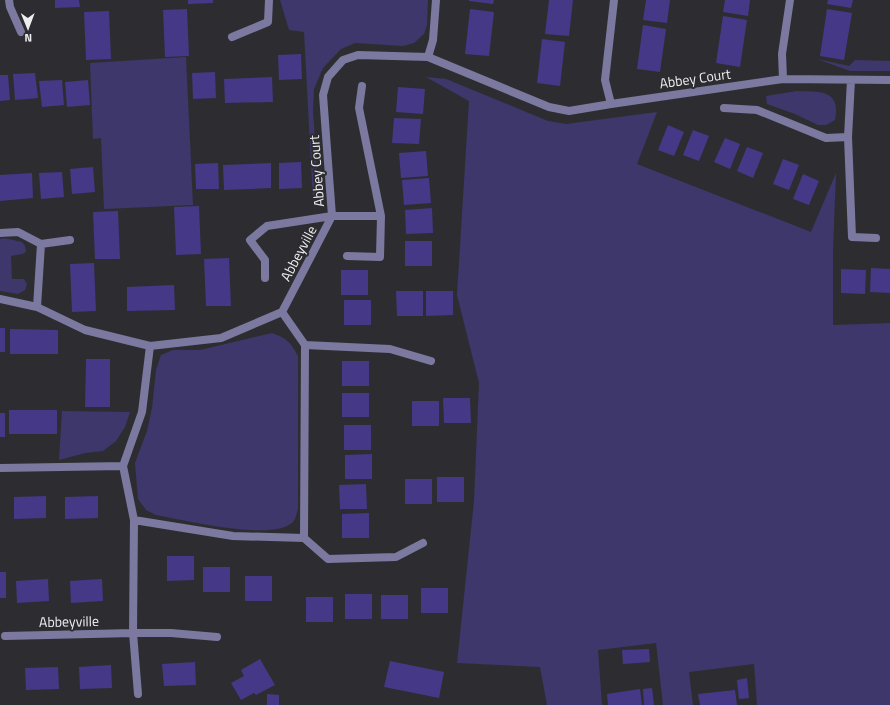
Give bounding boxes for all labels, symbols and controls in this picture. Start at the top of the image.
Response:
north arrow [8,8,48,48]
text: N [24,30,32,46]
street label: Abbey Court [658,63,732,93]
street label: Abbey Court [303,134,329,208]
street label: Abbeyville [275,222,321,284]
street label: Abbeyville [39,610,99,632]

